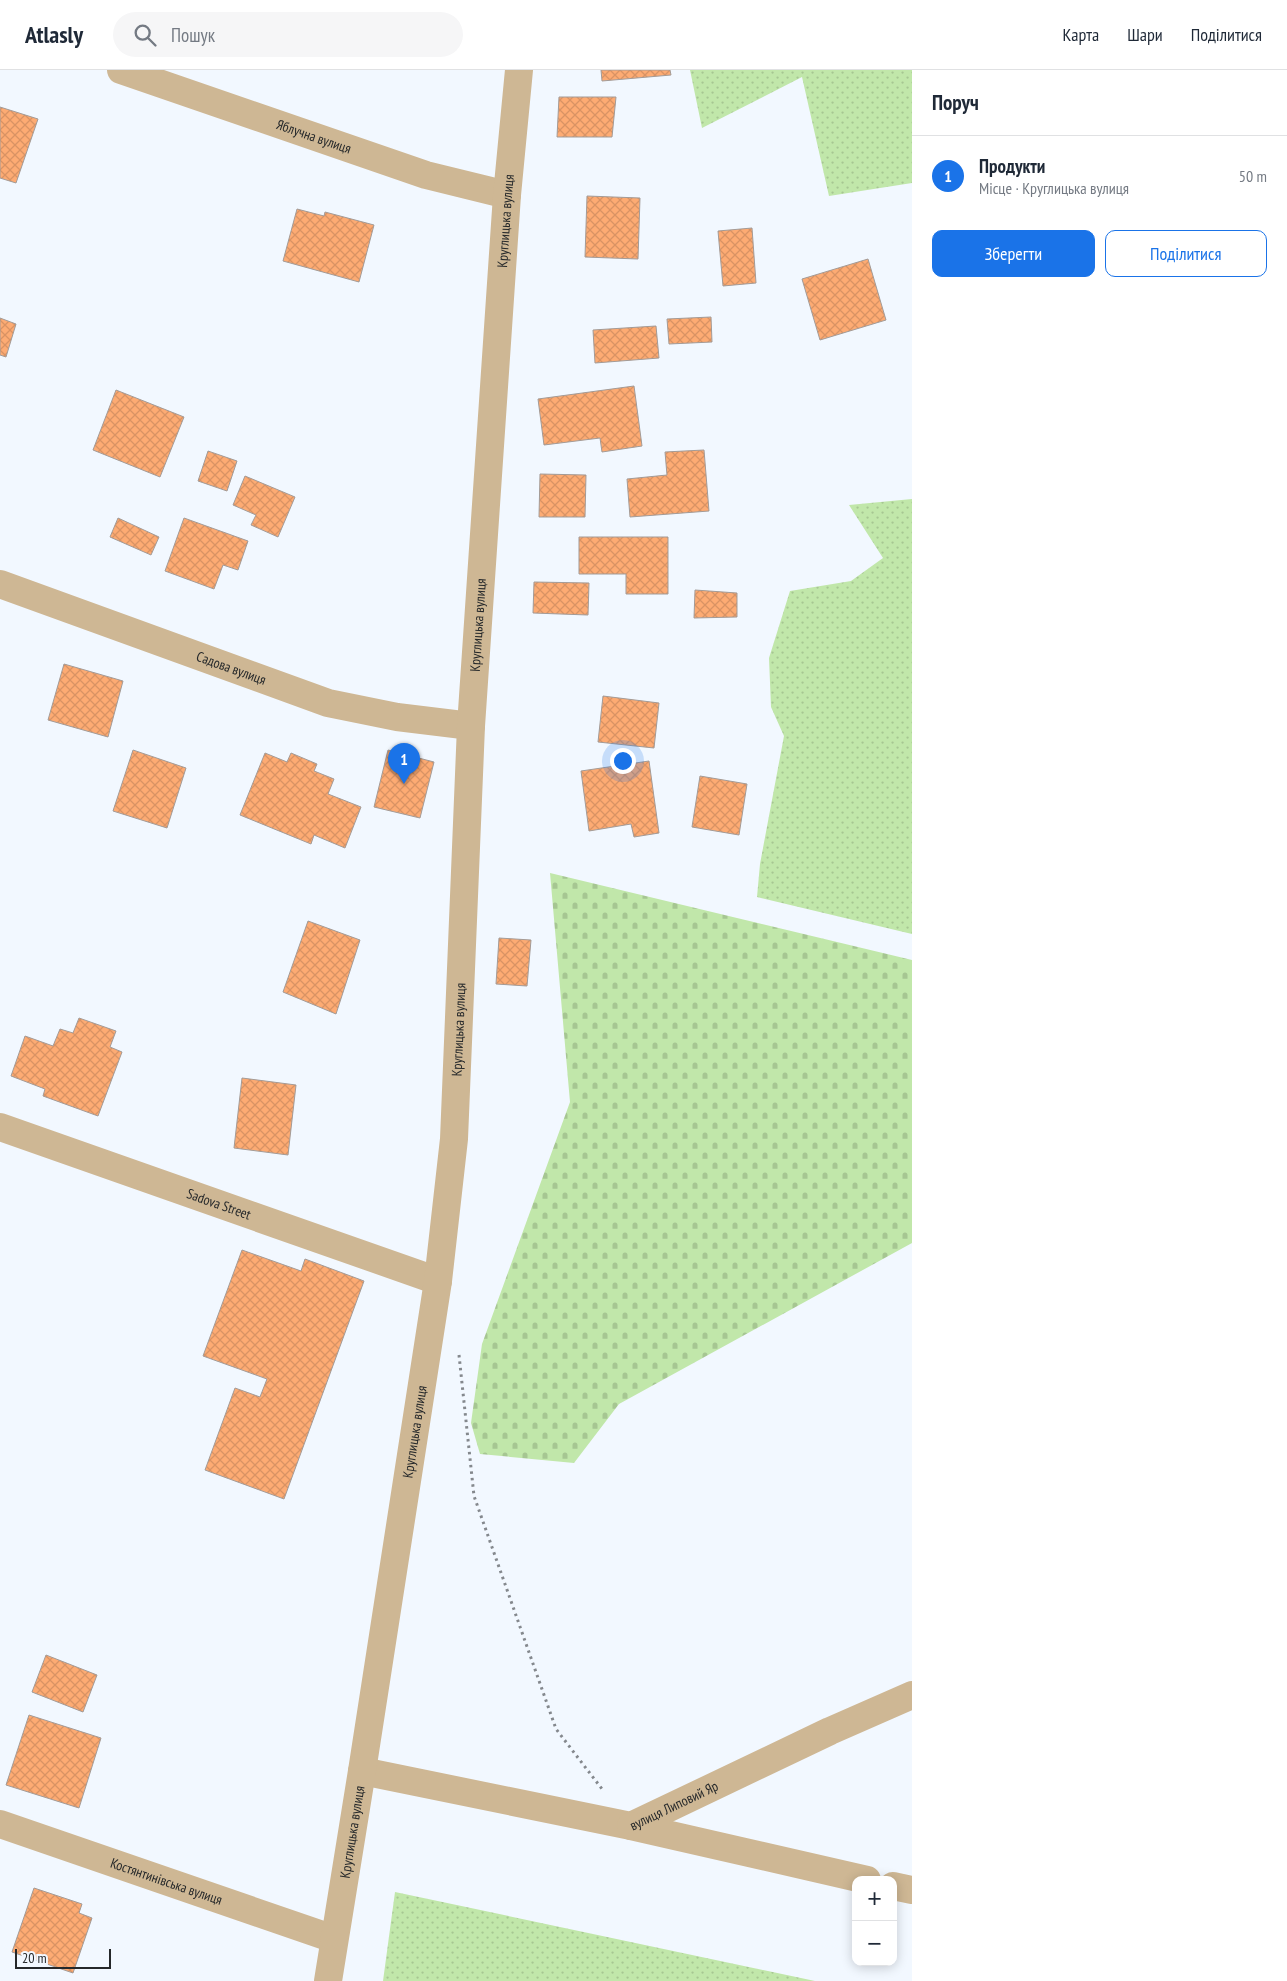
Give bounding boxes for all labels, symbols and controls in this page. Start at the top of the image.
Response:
search box [113,12,463,57]
text: Atlasly [25,19,83,50]
icon: search [131,21,159,49]
text: Пошук [171,23,215,47]
text: Карта [1063,23,1099,46]
text: Шари [1127,23,1163,46]
text: Поділитися [1191,23,1262,46]
text: Поруч [932,89,979,116]
street label: Яблучна вулиця [274,115,354,158]
text: Продукти [979,154,1045,178]
text: 1 [944,166,952,186]
text: 50 m [1239,166,1267,186]
street label: Круглицька вулиця [493,173,518,268]
text: Місце · Круглицька вулиця [979,178,1129,198]
button: Зберегти [932,230,1095,277]
button: Поділитися [1105,230,1267,277]
street label: Круглицька вулиця [466,578,490,672]
street label: Садова вулиця [194,647,268,689]
pin: 1 [388,743,420,784]
your location [610,748,636,774]
street label: Круглицька вулиця [448,982,469,1077]
street label: Sadova Street [184,1184,253,1224]
street label: Круглицька вулиця [399,1384,431,1479]
street label: вулиця Липовий Яр [627,1777,721,1834]
street label: Круглицька вулиця [336,1784,368,1880]
street label: Костянтинівська вулиця [108,1854,225,1909]
map controls [852,1876,897,1966]
button: + [852,1876,897,1921]
button: − [852,1921,897,1966]
scale bar [15,1946,111,1969]
text: 20 m [22,1949,47,1967]

